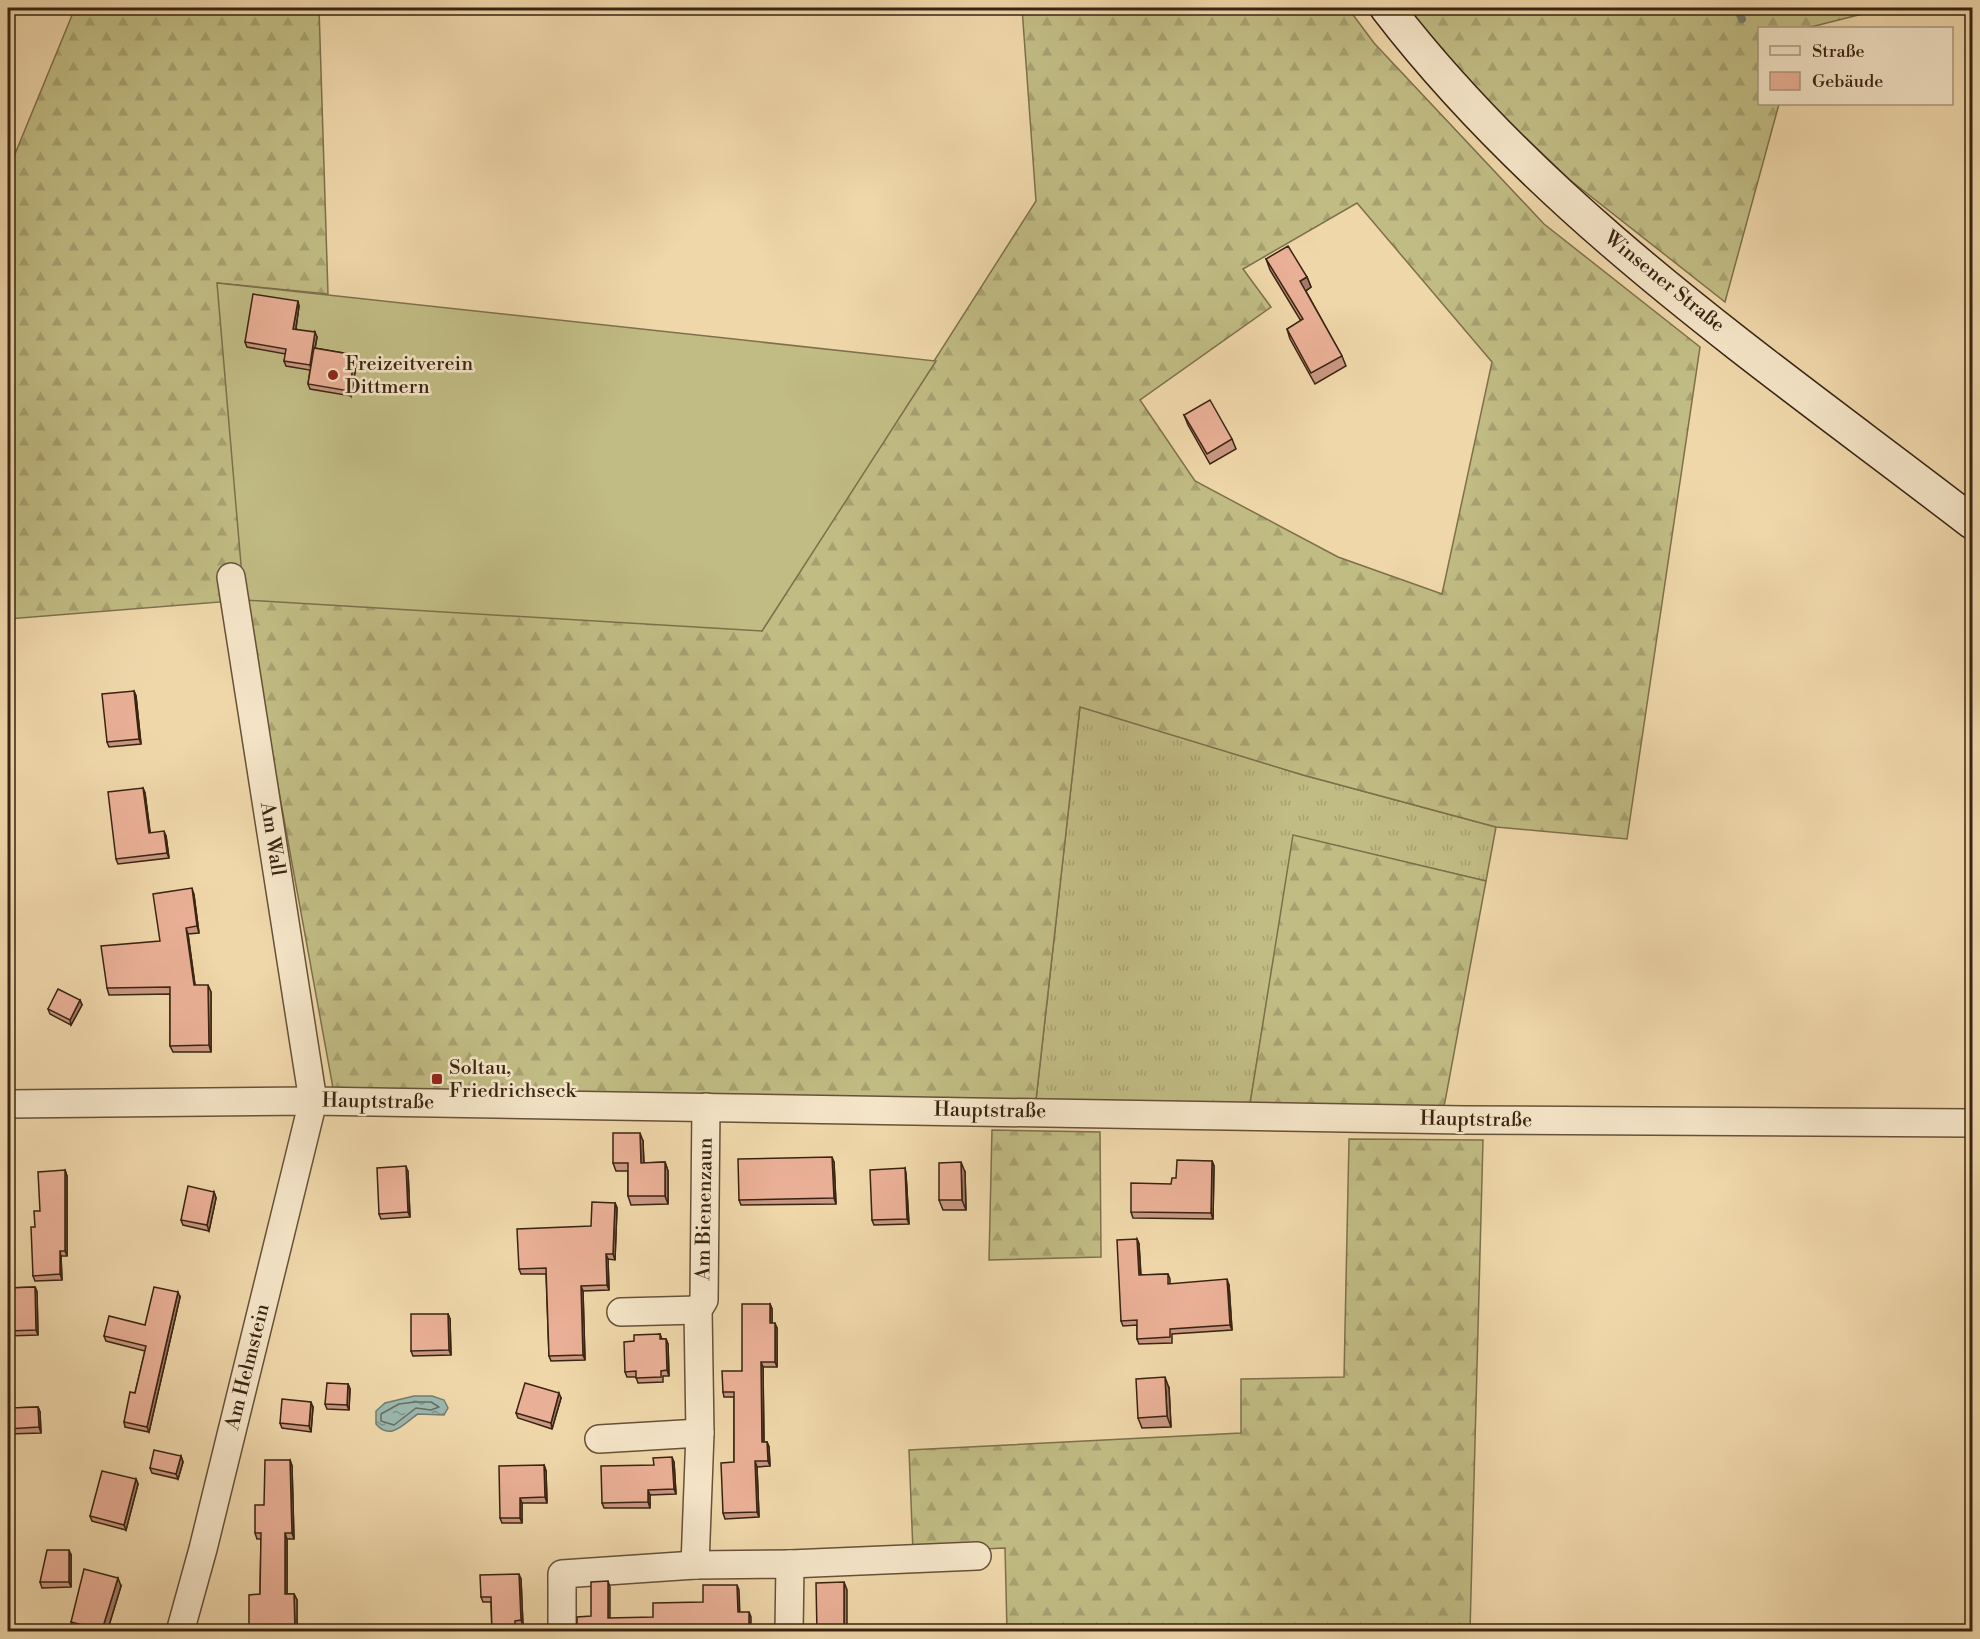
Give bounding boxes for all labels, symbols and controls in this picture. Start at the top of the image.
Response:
legend [1758,27,1953,105]
text: Straße [1812,40,1865,63]
text: Gebäude [1812,70,1883,93]
street label: Winsener Straße [1598,225,1729,338]
place label: Freizeitverein Dittmern [345,352,473,400]
marker: Freizeitverein Dittmern [326,368,340,382]
street label: Am Wall [254,799,290,878]
place label: Soltau, Friedrichseck [449,1056,577,1104]
marker: Soltau, Friedrichseck [430,1072,444,1086]
street label: Hauptstraße [322,1089,434,1115]
street label: Hauptstraße [934,1098,1046,1124]
street label: Hauptstraße [1420,1107,1532,1133]
street label: Am Bienenzaun [691,1137,719,1282]
street label: Am Helmstein [220,1301,276,1434]

